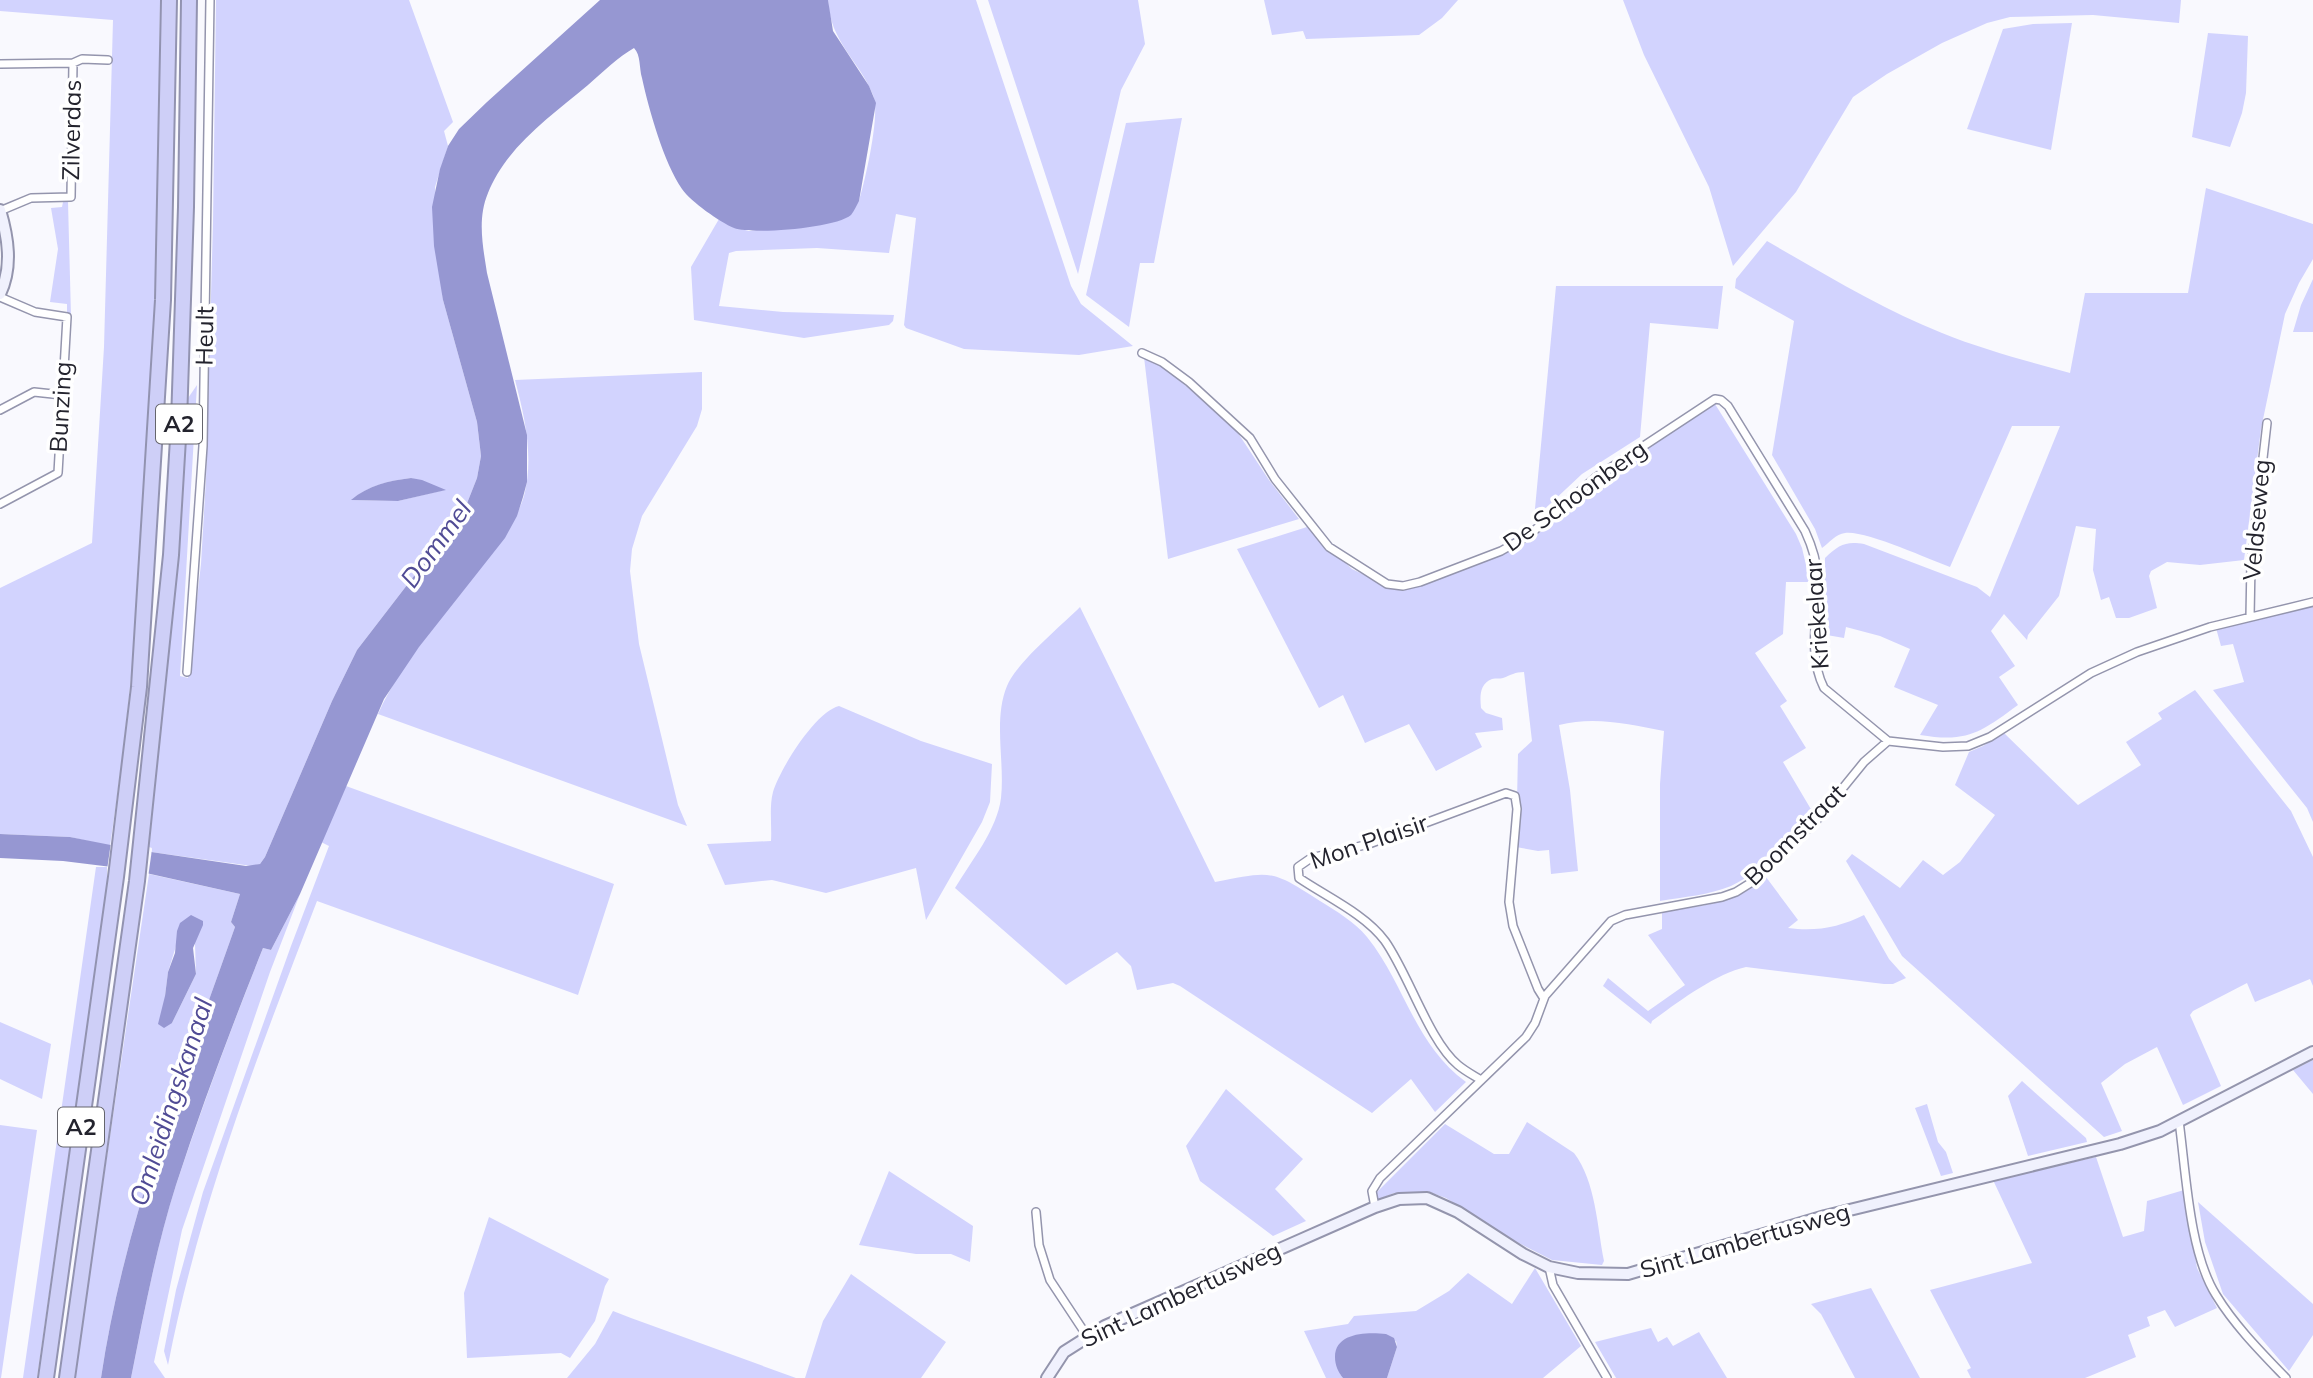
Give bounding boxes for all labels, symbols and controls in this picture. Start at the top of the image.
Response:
street label: Zilverdas [55,79,87,181]
street label: Heult [188,306,220,366]
street label: Bunzing [43,361,77,453]
road number: A2 [156,404,202,444]
street label: De Schoonberg [1497,433,1652,557]
street label: Veldseweg [2236,458,2276,582]
water label: Dommel [393,493,479,594]
street label: Kriekelaar [1797,557,1835,671]
street label: Boomstraat [1737,777,1851,891]
street label: Mon Plaisir [1306,807,1432,875]
water label: Omleidingskanaal [121,993,220,1210]
road number: A2 [58,1108,104,1146]
street label: Sint Lambertusweg [1636,1196,1853,1284]
street label: Sint Lambertusweg [1076,1235,1285,1354]

